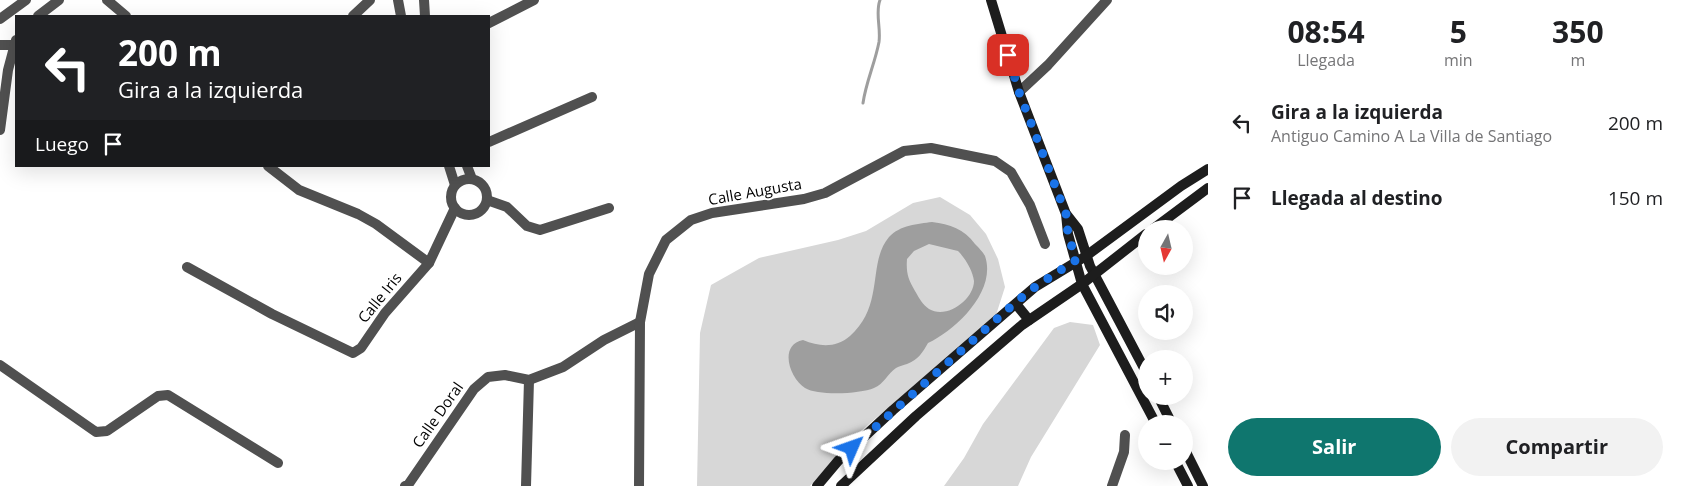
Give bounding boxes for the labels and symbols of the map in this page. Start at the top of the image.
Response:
pin [987,34,1029,76]
street label: Calle Augusta [707,173,803,209]
north arrow [1138,220,1192,275]
street label: Calle Iris [353,268,406,327]
street label: Calle Doral [407,378,467,451]
position arrow [825,421,877,473]

